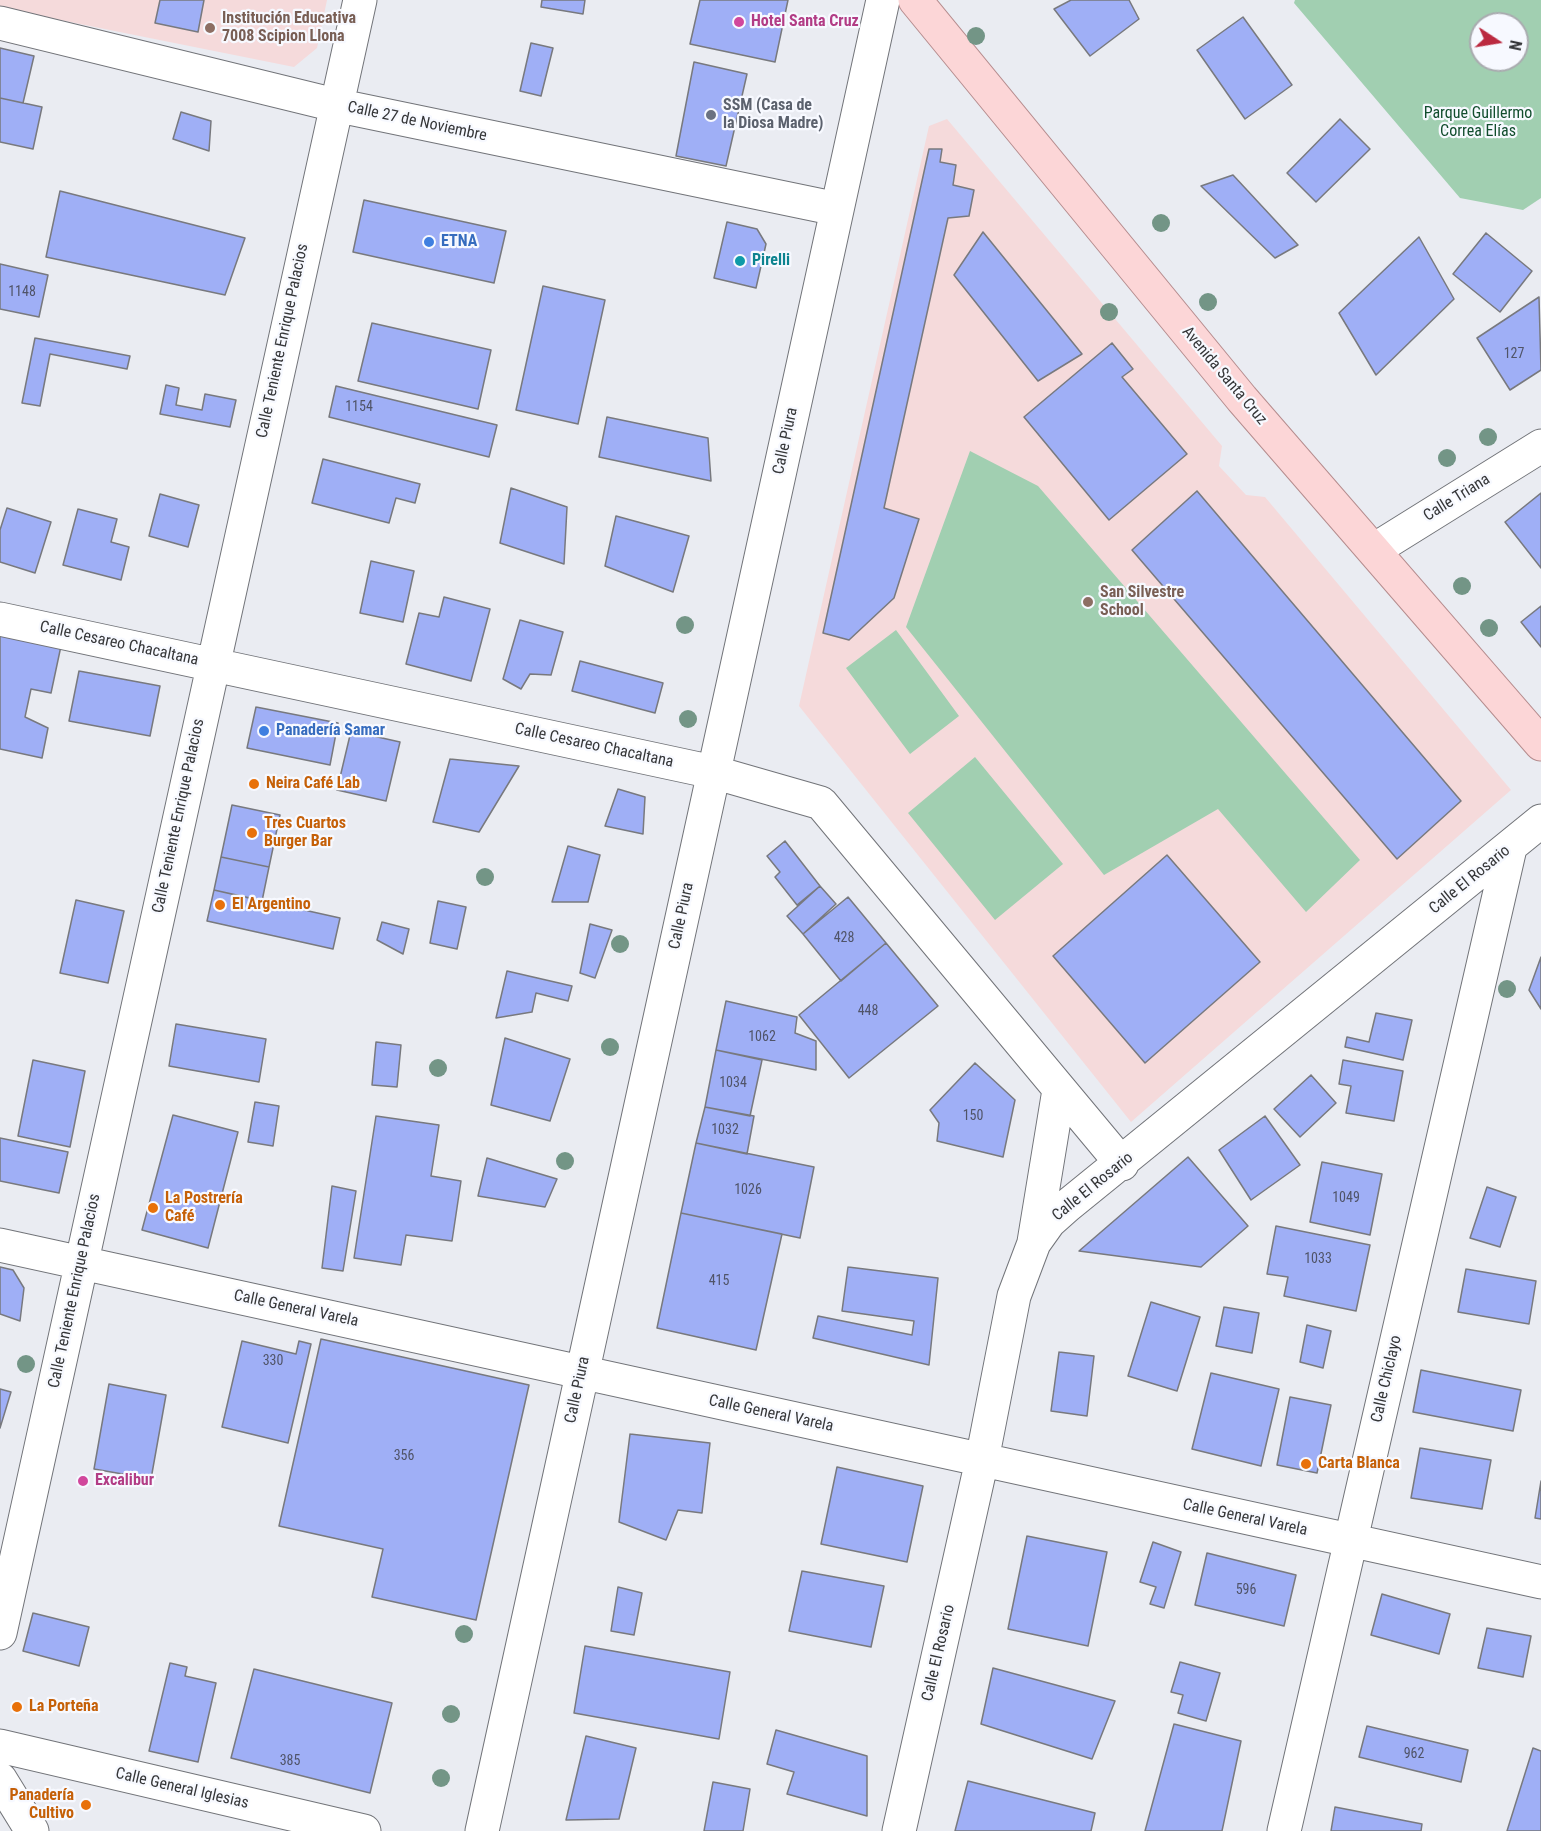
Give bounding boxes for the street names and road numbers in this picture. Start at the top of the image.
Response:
street label: Calle 27 de Noviembre [346,98,488,146]
street label: Calle Teniente Enrique Palacios [253,242,313,440]
street label: Avenida Santa Cruz [1177,323,1271,429]
street label: Calle Piura [770,406,802,476]
street label: Calle Triana [1420,470,1494,526]
street label: Calle Cesareo Chacaltana [38,618,200,670]
street label: Calle Teniente Enrique Palacios [149,717,209,915]
street label: Calle Cesareo Chacaltana [513,720,675,772]
street label: Calle El Rosario [1426,842,1514,918]
street label: Calle Piura [666,881,698,951]
street label: Calle El Rosario [1049,1149,1137,1225]
street label: Calle Teniente Enrique Palacios [45,1192,105,1390]
street label: Calle General Varela [232,1286,360,1332]
street label: Calle Chiclayo [1368,1334,1406,1424]
street label: Calle Piura [562,1355,594,1425]
street label: Calle General Varela [707,1391,835,1437]
street label: Calle General Varela [1181,1495,1309,1541]
street label: Calle El Rosario [919,1603,959,1703]
street label: Calle General Iglesias [114,1764,250,1814]

